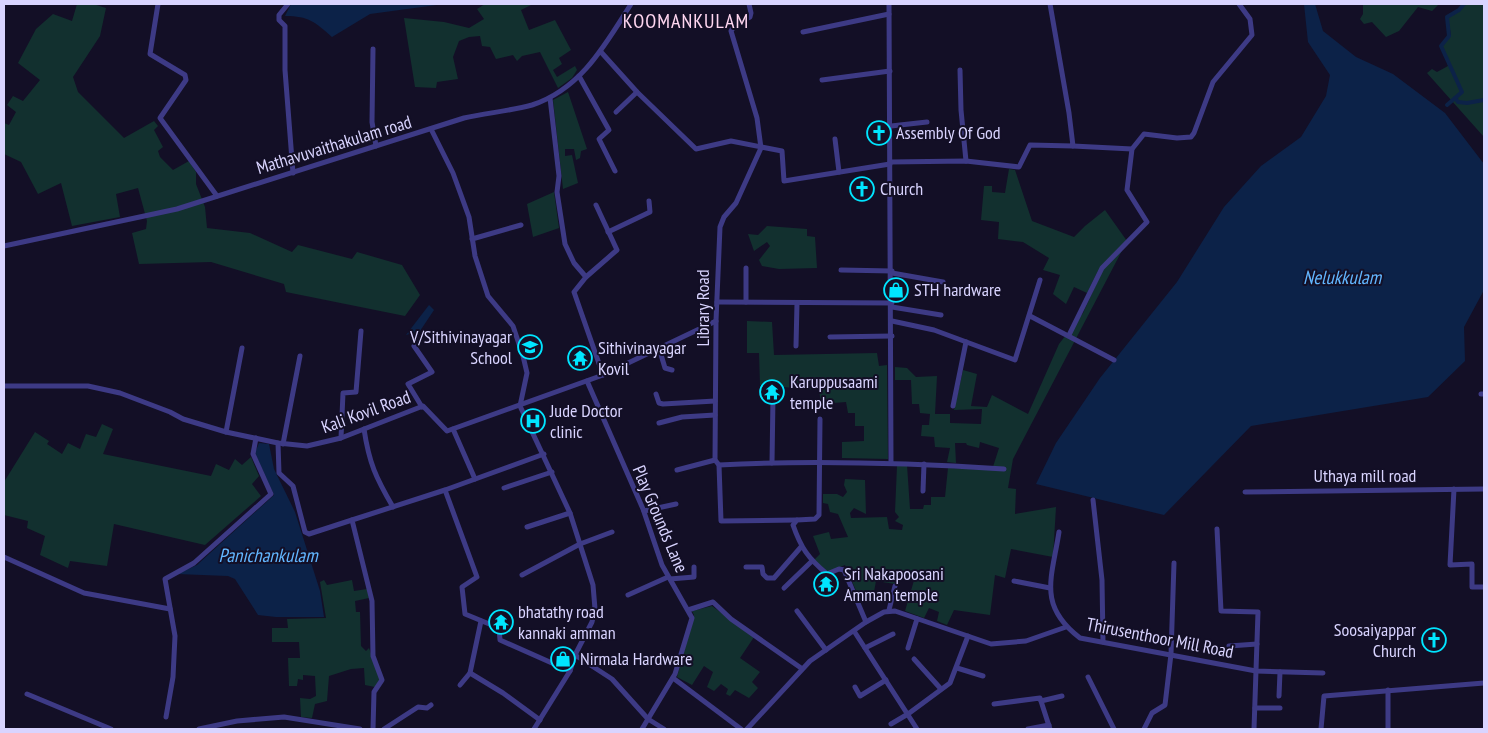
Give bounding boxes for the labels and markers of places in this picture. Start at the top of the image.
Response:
church icon: Assembly Of God [866,120,892,146]
place label: Assembly Of God [896,121,1001,144]
church icon: Church [849,176,875,202]
place label: Church [880,177,923,200]
shop icon: STH hardware [883,277,909,303]
place label: STH hardware [914,278,1001,301]
place label: V/Sithivinayagar School [409,325,513,369]
school or university icon: V/Sithivinayagar School [517,334,543,360]
place label: Sithivinayagar Kovil [598,336,686,380]
temple icon: Sithivinayagar Kovil [567,345,593,371]
place label: Karuppusaami temple [790,370,878,414]
temple icon: Karuppusaami temple [759,379,785,405]
place label: Jude Doctor clinic [549,399,622,443]
hospital icon: Jude Doctor clinic [520,408,546,434]
place label: Sri Nakapoosani Amman temple [844,562,944,606]
temple icon: Sri Nakapoosani Amman temple [813,571,839,597]
place label: bhatathy road kannaki amman [518,600,616,644]
temple icon: bhatathy road kannaki amman [488,609,514,635]
place label: Soosaiyappar Church [1334,618,1416,662]
church icon: Soosaiyappar Church [1421,627,1447,653]
shop icon: Nirmala Hardware [550,646,576,672]
place label: Nirmala Hardware [580,647,692,670]

